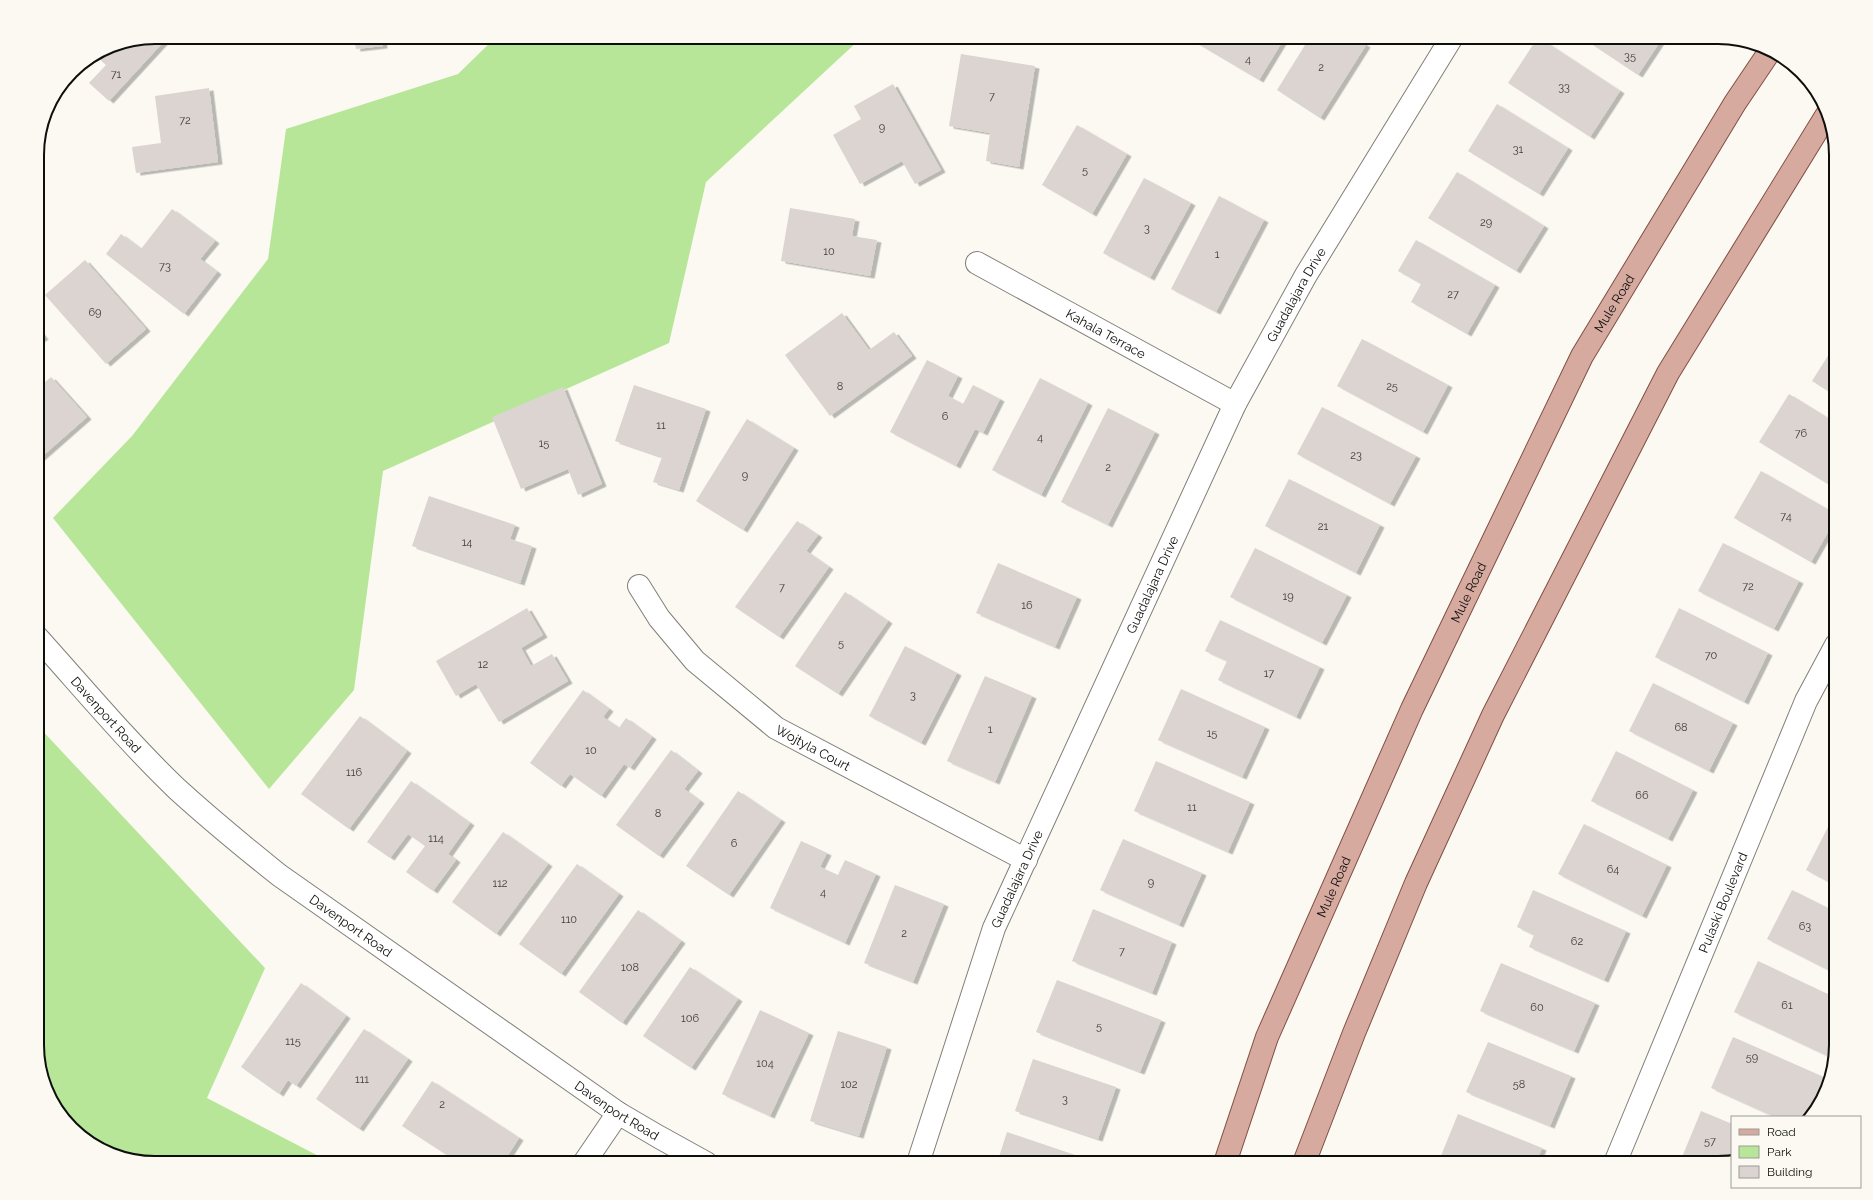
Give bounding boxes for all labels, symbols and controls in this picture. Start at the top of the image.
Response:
house number: 35 [1624,50,1636,63]
house number: 4 [1245,53,1251,66]
house number: 2 [1318,61,1324,74]
house number: 71 [111,68,122,81]
house number: 33 [1558,81,1570,94]
house number: 7 [989,90,995,103]
house number: 72 [179,114,191,127]
house number: 9 [879,121,885,134]
house number: 31 [1513,143,1524,156]
house number: 5 [1082,164,1088,177]
house number: 29 [1480,216,1492,229]
house number: 3 [1144,222,1150,235]
street label: Guadalajara Drive [1263,244,1329,344]
house number: 10 [823,245,835,258]
house number: 1 [1215,248,1220,261]
house number: 73 [159,260,171,273]
street label: Mule Road [1591,272,1637,335]
house number: 27 [1447,288,1459,301]
house number: 69 [88,306,102,319]
street label: Kahala Terrace [1063,306,1149,362]
house number: 8 [837,380,843,393]
house number: 25 [1386,380,1398,393]
house number: 6 [942,410,949,423]
house number: 11 [656,419,666,432]
house number: 76 [1795,427,1808,440]
house number: 4 [1037,431,1043,444]
house number: 15 [539,437,549,450]
house number: 23 [1350,449,1362,462]
house number: 2 [1105,461,1111,474]
house number: 9 [742,469,748,482]
house number: 74 [1780,510,1792,523]
house number: 21 [1318,520,1329,533]
street label: Guadalajara Drive [1123,533,1181,636]
house number: 14 [462,536,472,549]
street label: Mule Road [1447,560,1489,625]
house number: 72 [1742,580,1754,593]
house number: 7 [779,581,785,594]
house number: 19 [1282,590,1294,603]
house number: 16 [1021,599,1033,612]
house number: 5 [838,637,844,650]
house number: 70 [1705,649,1718,662]
house number: 12 [478,658,488,671]
house number: 17 [1264,667,1274,680]
street label: Davenport Road [68,673,144,756]
house number: 3 [910,689,916,702]
house number: 68 [1674,721,1688,734]
street label: Wojtyla Court [773,722,854,774]
house number: 1 [988,723,993,736]
house number: 15 [1207,727,1217,740]
house number: 10 [585,744,597,757]
house number: 116 [346,766,362,779]
house number: 66 [1635,789,1649,802]
house number: 11 [1187,801,1197,814]
house number: 8 [655,807,661,820]
street label: Guadalajara Drive [988,827,1046,930]
house number: 114 [428,832,444,845]
house number: 6 [731,837,738,850]
street label: Pulaski Boulevard [1695,850,1750,955]
street label: Mule Road [1313,854,1353,920]
house number: 64 [1607,863,1619,876]
house number: 9 [1148,876,1154,889]
house number: 112 [492,877,508,890]
house number: 4 [820,886,826,899]
street label: Davenport Road [307,891,395,960]
house number: 110 [561,913,577,926]
house number: 63 [1799,920,1811,933]
house number: 2 [901,927,907,940]
house number: 62 [1571,935,1583,948]
house number: 7 [1119,945,1125,958]
house number: 108 [621,961,639,974]
house number: 61 [1781,999,1793,1012]
house number: 60 [1530,1001,1544,1014]
house number: 106 [681,1012,699,1025]
house number: 5 [1096,1020,1102,1033]
house number: 115 [285,1035,301,1048]
house number: 59 [1746,1051,1758,1064]
house number: 104 [756,1057,774,1070]
house number: 111 [355,1073,369,1086]
street label: Davenport Road [572,1078,662,1143]
house number: 102 [840,1078,858,1091]
house number: 58 [1513,1078,1525,1091]
house number: 3 [1062,1093,1068,1106]
house number: 2 [439,1098,445,1111]
legend [1731,1116,1861,1188]
text: Road [1767,1125,1796,1139]
house number: 57 [1704,1135,1716,1148]
text: Park [1767,1145,1792,1159]
text: Building [1767,1165,1813,1179]

